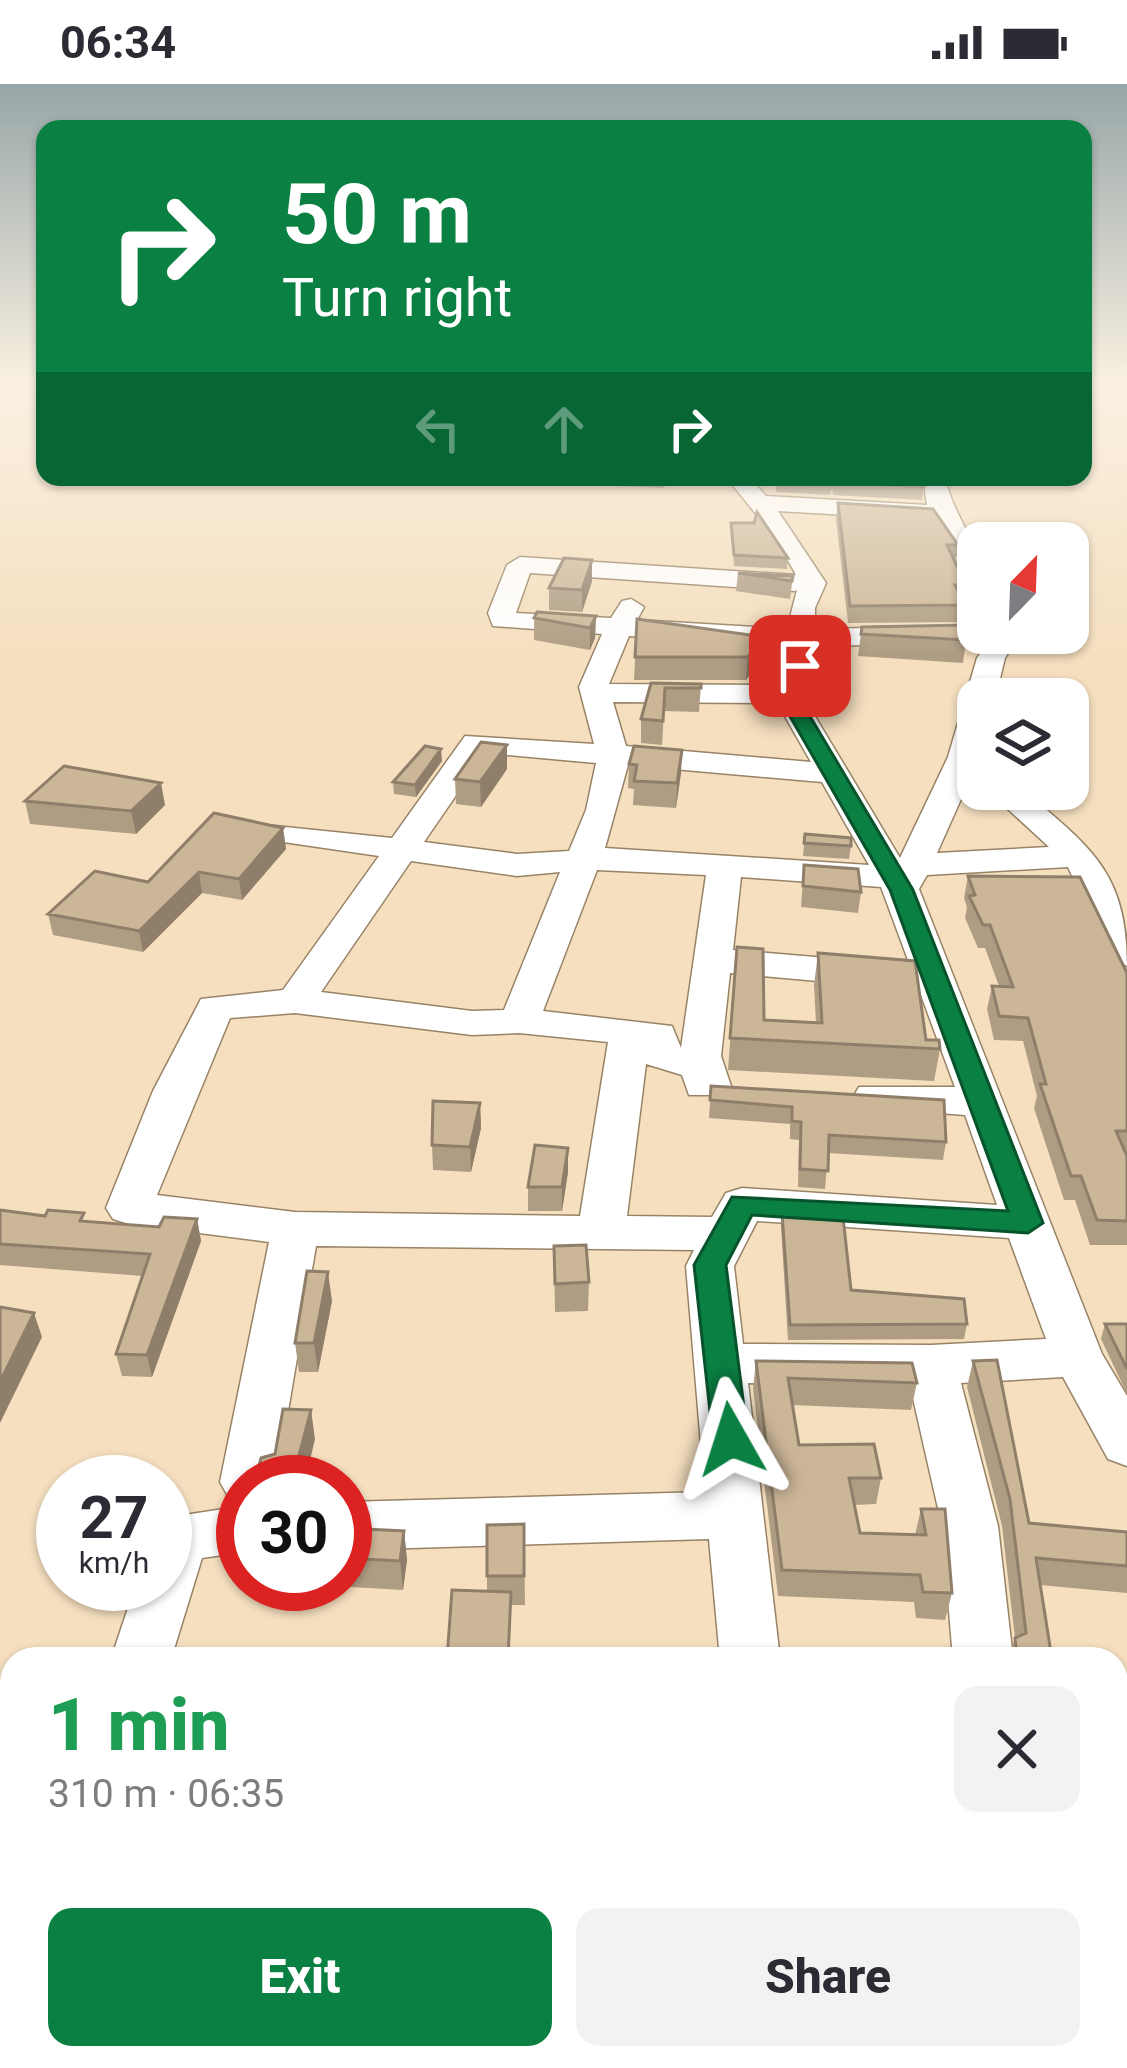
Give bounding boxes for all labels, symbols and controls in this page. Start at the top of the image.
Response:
text: 06:34 [60,16,176,69]
text: 50 m [282,165,472,264]
icon: right [84,168,240,324]
text: Turn right [282,266,512,329]
icon: left [405,396,471,462]
icon: ahead [531,396,597,462]
icon: right [657,396,723,462]
north arrow [957,522,1089,654]
map controls [957,522,1089,810]
pin [749,615,851,717]
icon: arrive [767,633,833,699]
button: layers [957,678,1089,810]
position arrow [668,1376,794,1502]
speed limit sign: 30 [216,1455,372,1611]
text: 27 [80,1482,148,1553]
text: km/h [79,1545,149,1580]
text: 1 min [48,1683,230,1768]
button: close [954,1686,1080,1812]
text: 310 m · 06:35 [48,1771,284,1817]
button: Exit [48,1908,552,2046]
button: Share [576,1908,1080,2046]

